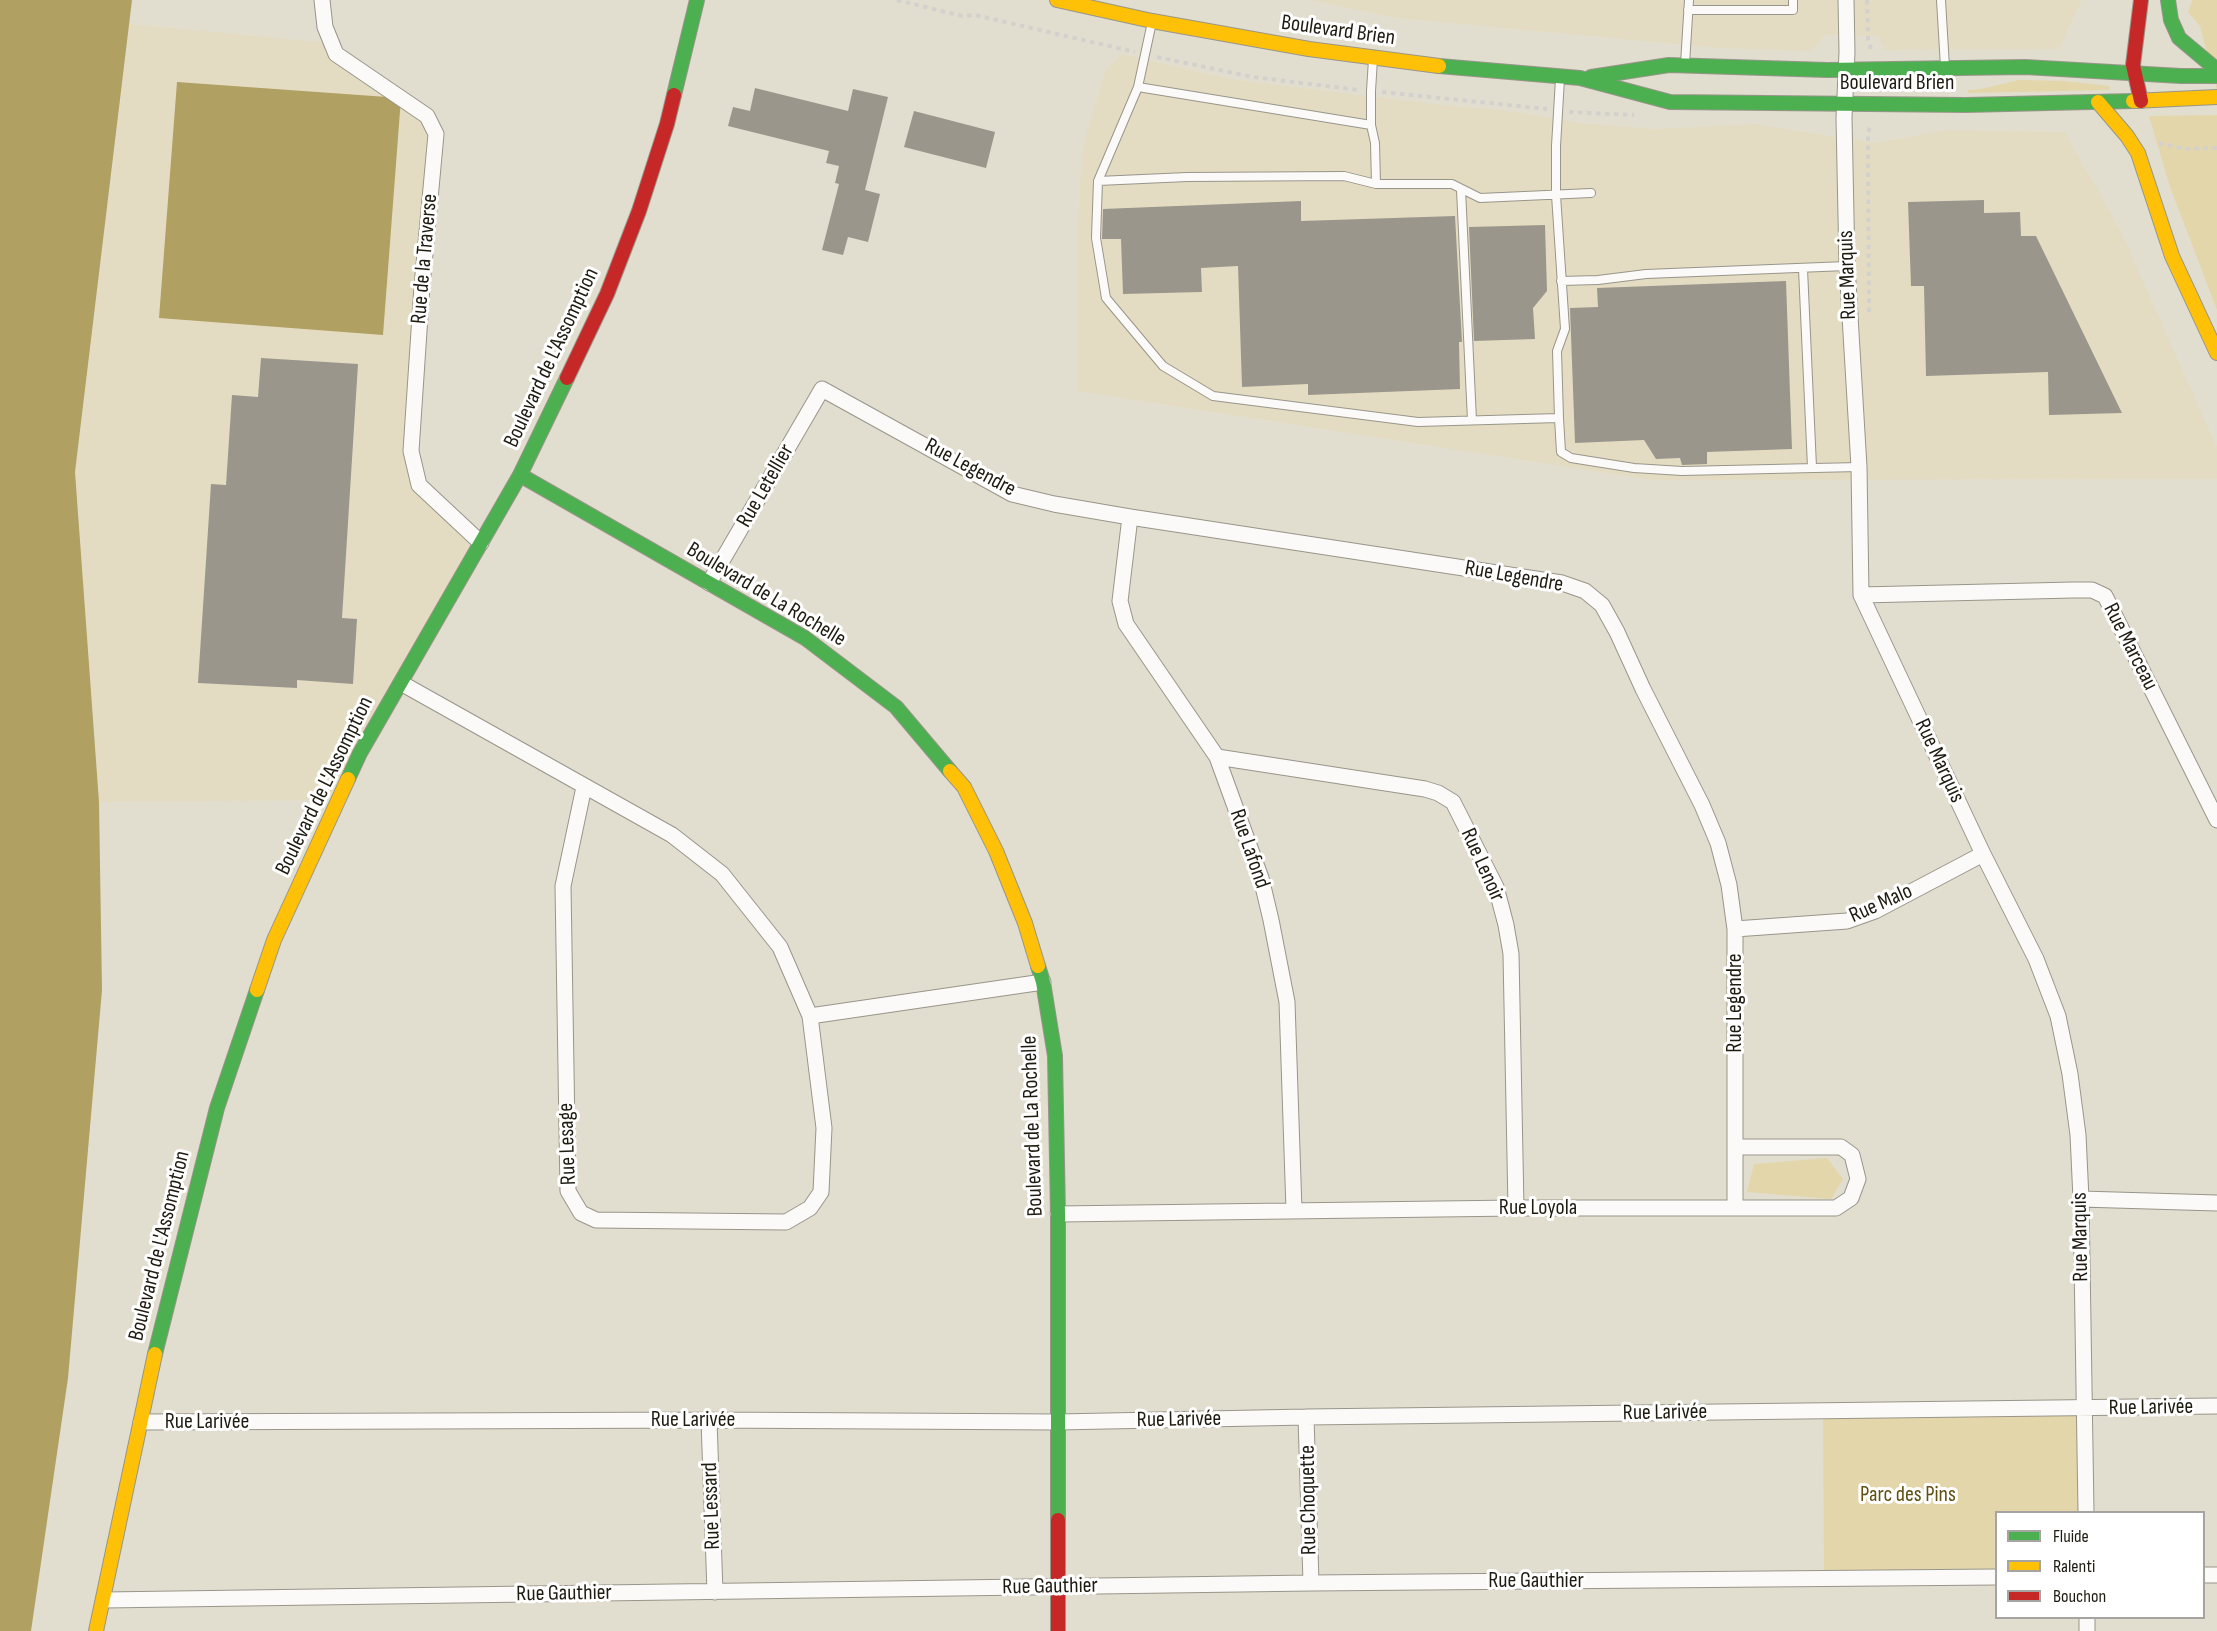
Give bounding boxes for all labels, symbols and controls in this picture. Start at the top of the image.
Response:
street label: Boulevard Brien [1279,10,1397,52]
street label: Boulevard Brien [1840,70,1954,96]
street label: Rue de la Traverse [406,193,444,325]
street label: Rue Marquis [1833,230,1863,320]
street label: Boulevard de L'Assomption [499,264,605,452]
street label: Rue Legendre [920,433,1020,503]
street label: Rue Letellier [732,440,800,532]
street label: Boulevard de La Rochelle [682,537,850,653]
street label: Rue Legendre [1463,555,1565,599]
street label: Rue Marceau [2097,599,2163,695]
street label: Boulevard de L'Assomption [270,693,380,879]
street label: Rue Marquis [1908,715,1970,807]
street label: Rue Lafond [1223,806,1275,892]
street label: Rue Lenoir [1454,824,1510,906]
street label: Rue Malo [1845,878,1917,930]
street label: Rue Legendre [1722,953,1748,1053]
street label: Boulevard de La Rochelle [1017,1035,1049,1217]
street label: Rue Lesage [553,1102,583,1186]
street label: Boulevard de L'Assomption [124,1148,196,1344]
street label: Rue Marquis [2067,1192,2095,1282]
street label: Rue Loyola [1499,1195,1577,1221]
street label: Rue Larivée [2108,1394,2194,1422]
street label: Rue Larivée [1622,1399,1708,1427]
street label: Rue Larivée [1136,1406,1222,1434]
street label: Rue Larivée [651,1407,735,1433]
street label: Rue Larivée [165,1409,249,1435]
street label: Rue Choquette [1295,1445,1323,1555]
street label: Rue Lessard [697,1462,727,1550]
park label: Parc des Pins [1860,1482,1956,1508]
legend [1995,1511,2205,1619]
text: Fluide [2053,1526,2089,1547]
text: Ralenti [2053,1556,2095,1577]
street label: Rue Gauthier [1488,1568,1584,1594]
street label: Rue Gauthier [1002,1573,1098,1601]
street label: Rue Gauthier [516,1580,612,1608]
text: Bouchon [2053,1586,2106,1607]

